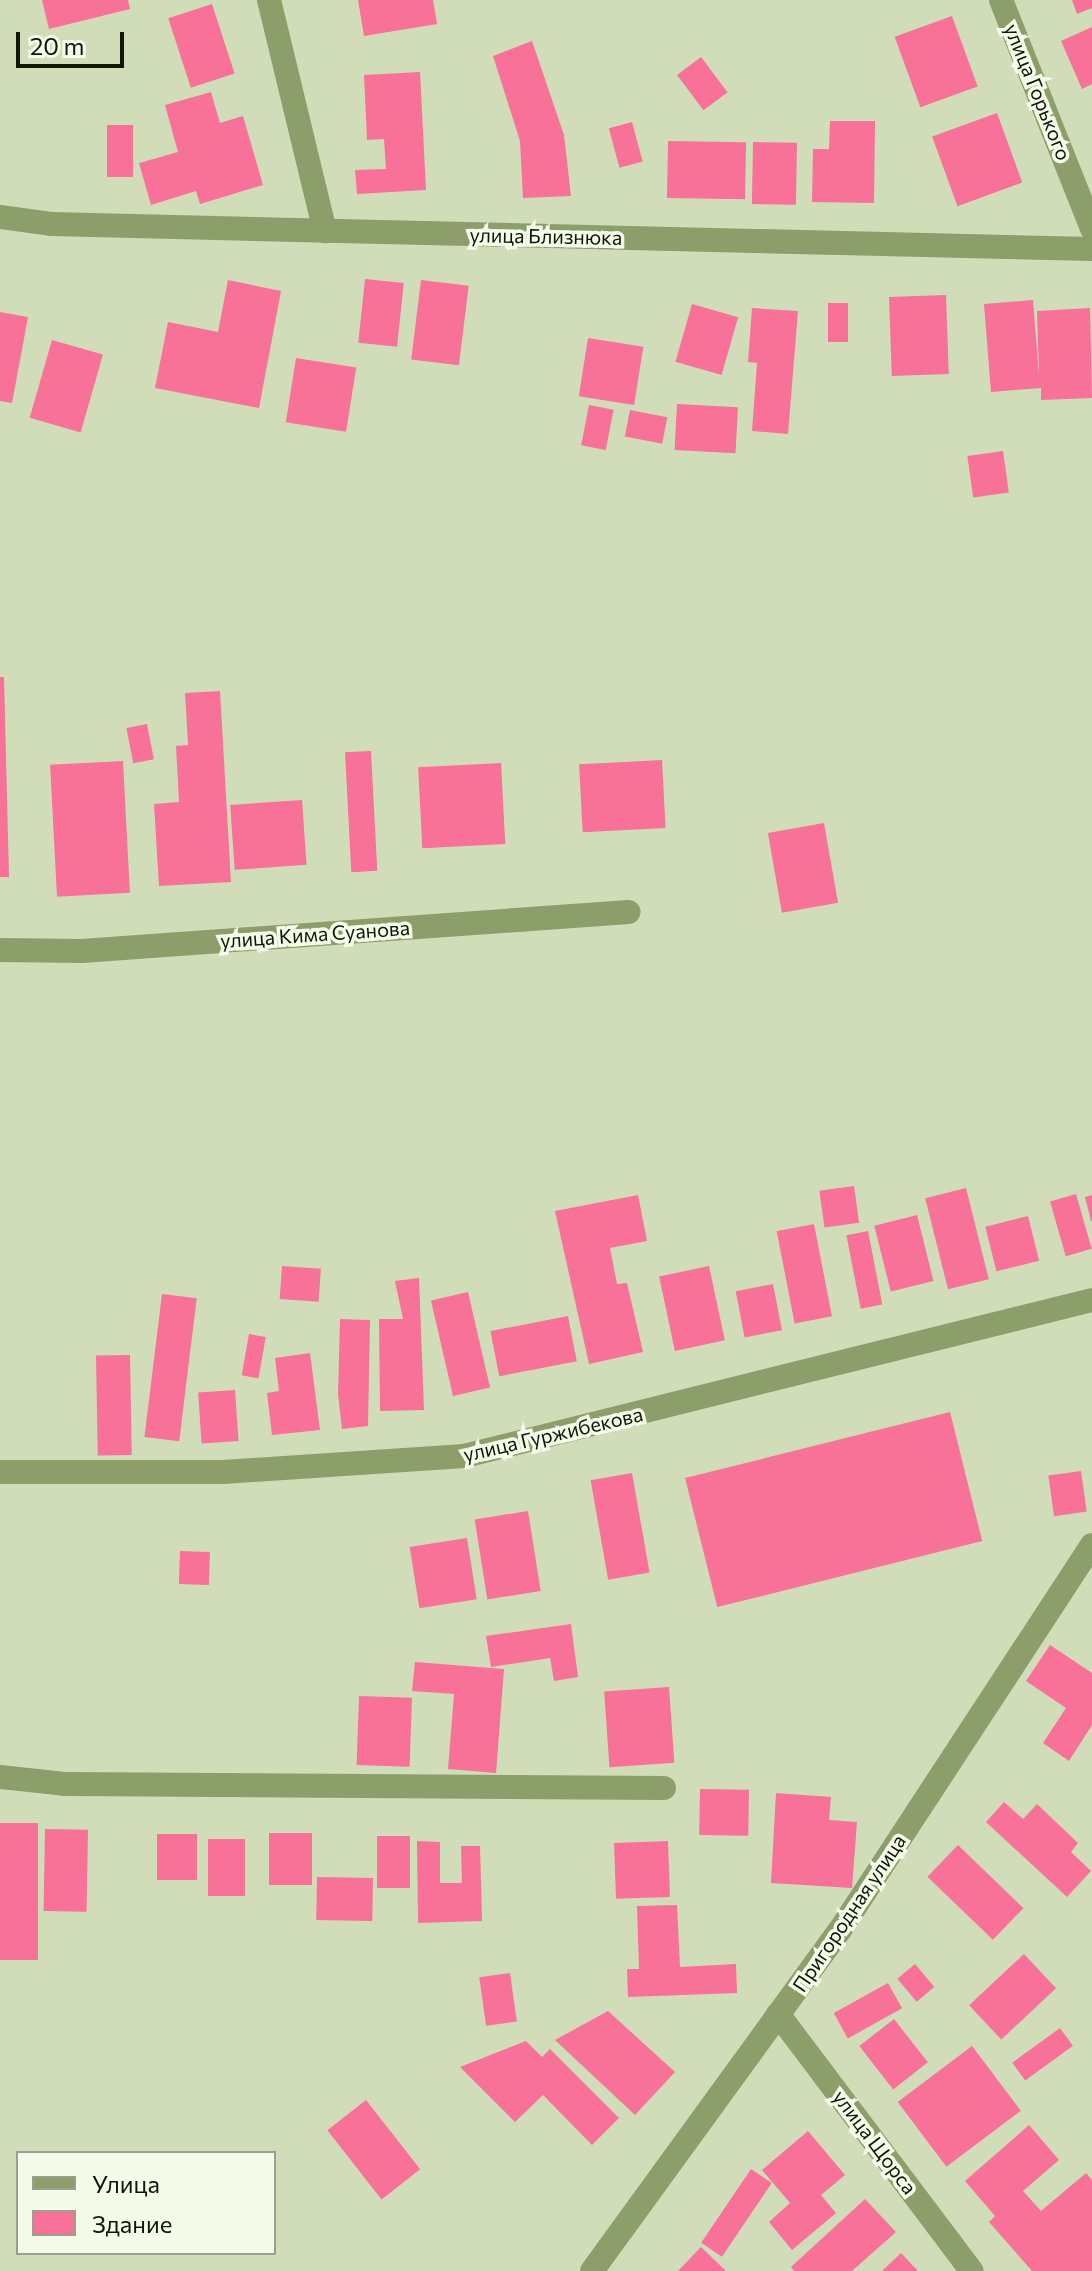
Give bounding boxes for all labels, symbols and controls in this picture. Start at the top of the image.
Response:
scale bar [20,16,128,66]
street label: улица Горького [1000,20,1076,164]
text: 20 m [30,31,84,60]
street label: улица Близнюка [469,223,623,249]
street label: улица Кима Суанова [219,915,411,953]
street label: улица Гуржибекова [461,1402,645,1466]
street label: Пригородная улица [787,1830,911,1996]
street label: улица Щорса [828,2085,922,2199]
legend [16,2151,276,2255]
text: Улица [92,2169,160,2198]
text: Здание [92,2209,172,2238]

